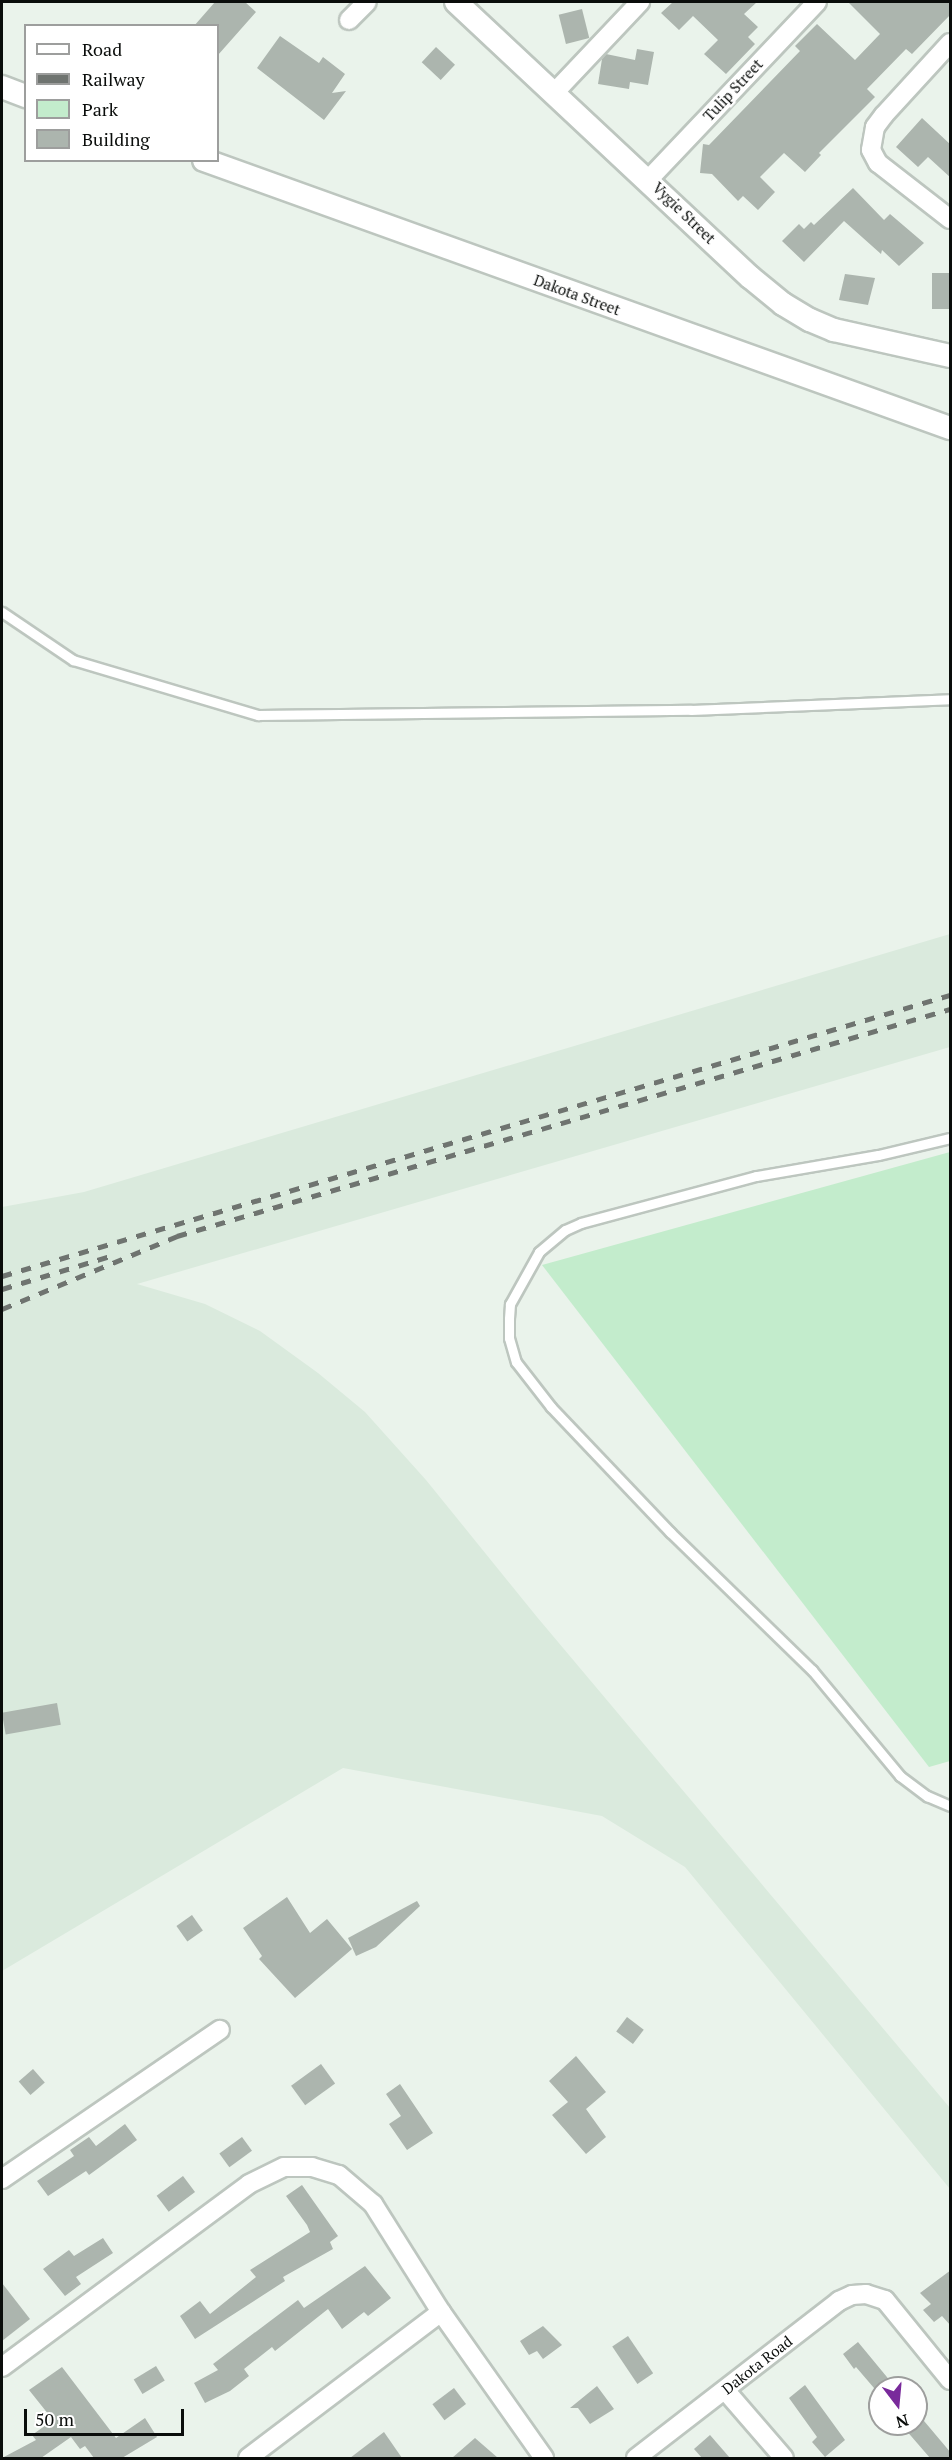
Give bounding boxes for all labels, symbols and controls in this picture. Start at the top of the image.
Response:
legend [24,24,219,162]
text: Road [82,37,122,61]
street label: Tulip Street [700,55,766,125]
text: Railway [82,67,145,91]
text: Park [82,97,118,121]
text: Building [82,127,150,151]
street label: Vygie Street [649,179,719,247]
street label: Dakota Street [531,271,623,319]
street label: Dakota Road [718,2332,796,2398]
north arrow [868,2376,928,2436]
scale bar [27,2397,188,2435]
text: 50 m [35,2407,74,2431]
text: N [894,2409,911,2434]

